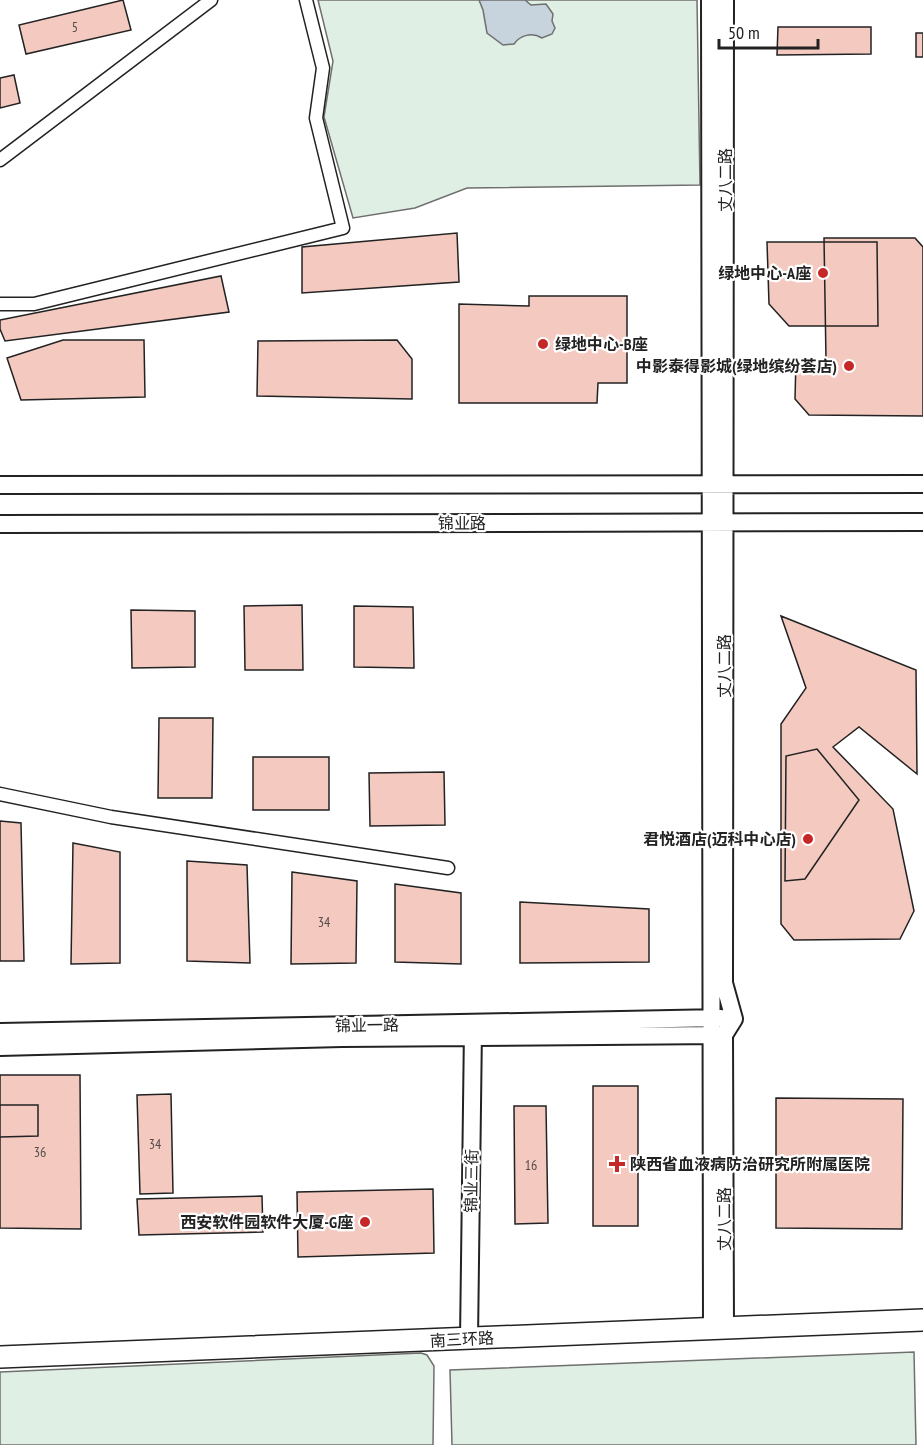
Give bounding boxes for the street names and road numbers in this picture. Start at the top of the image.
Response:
street label: 丈八二路 [715,148,735,212]
street label: 锦业路 [438,513,486,533]
street label: 丈八二路 [714,634,734,698]
street label: 锦业一路 [335,1014,399,1036]
street label: 锦业三街 [460,1149,482,1213]
street label: 丈八二路 [714,1187,734,1251]
street label: 南三环路 [430,1327,494,1351]

